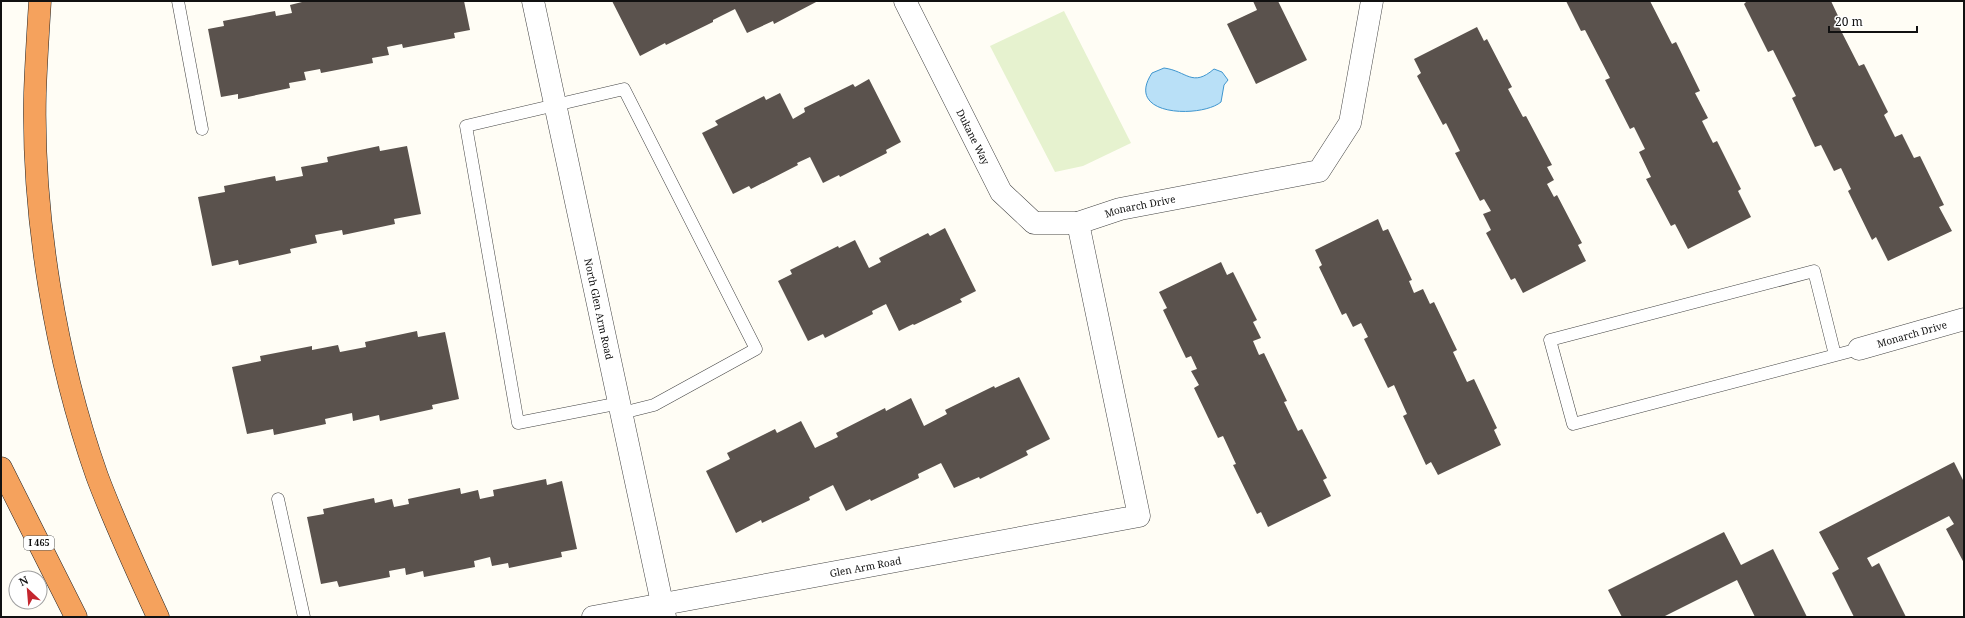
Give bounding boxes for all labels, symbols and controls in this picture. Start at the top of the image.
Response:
scale bar [1829,8,1917,34]
text: 20 m [1835,13,1863,30]
street label: Dukane Way [953,107,993,167]
street label: Monarch Drive [1103,192,1177,221]
street label: North Glen Arm Road [581,257,617,361]
street label: Monarch Drive [1875,317,1949,351]
road number: I 465 [24,536,54,550]
street label: Glen Arm Road [828,553,902,580]
north arrow [8,570,48,610]
text: N [16,572,31,589]

